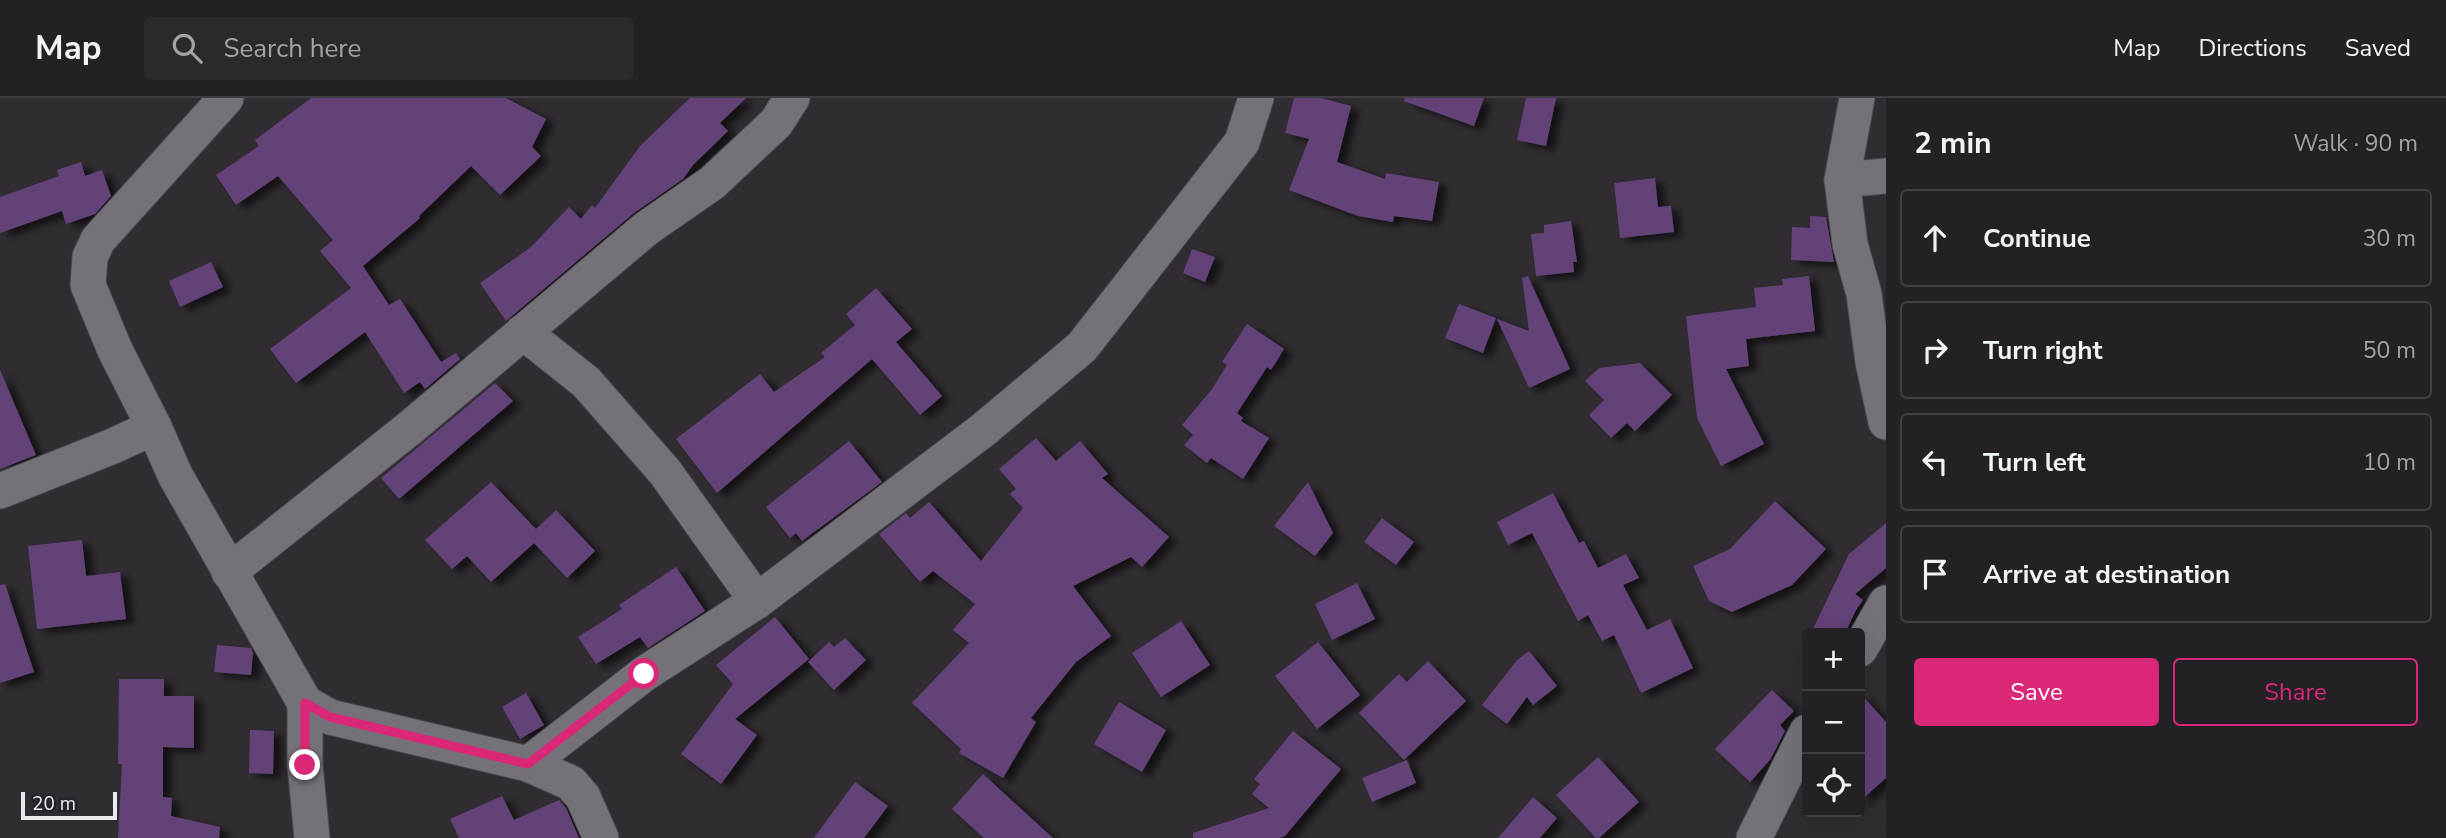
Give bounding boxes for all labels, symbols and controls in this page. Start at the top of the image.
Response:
search box [144,17,634,80]
text: Map [35,26,102,71]
icon: search [168,29,206,67]
text: Search here [224,31,361,66]
text: Map [2113,32,2160,64]
text: Directions [2198,32,2307,64]
text: Saved [2345,32,2411,64]
text: 2 min [1914,123,1992,164]
text: Walk · 90 m [2293,128,2418,159]
icon: ahead [1916,219,1954,257]
text: Continue [1983,221,2091,256]
text: 30 m [2363,223,2416,254]
icon: right [1916,331,1954,369]
text: Turn right [1983,333,2102,368]
text: 50 m [2363,335,2416,366]
icon: left [1916,443,1954,481]
text: Turn left [1983,445,2086,480]
text: 10 m [2363,447,2416,478]
icon: arrive [1916,555,1954,593]
text: Arrive at destination [1983,557,2230,592]
map controls [1802,628,1865,817]
button: + [1802,628,1865,691]
route start [628,658,659,689]
button: Save [1914,658,2159,726]
button: Share [2173,658,2418,726]
button: − [1802,691,1865,754]
route end [289,749,320,780]
button: locate [1802,754,1865,817]
scale bar [21,789,117,821]
text: 20 m [32,791,76,817]

